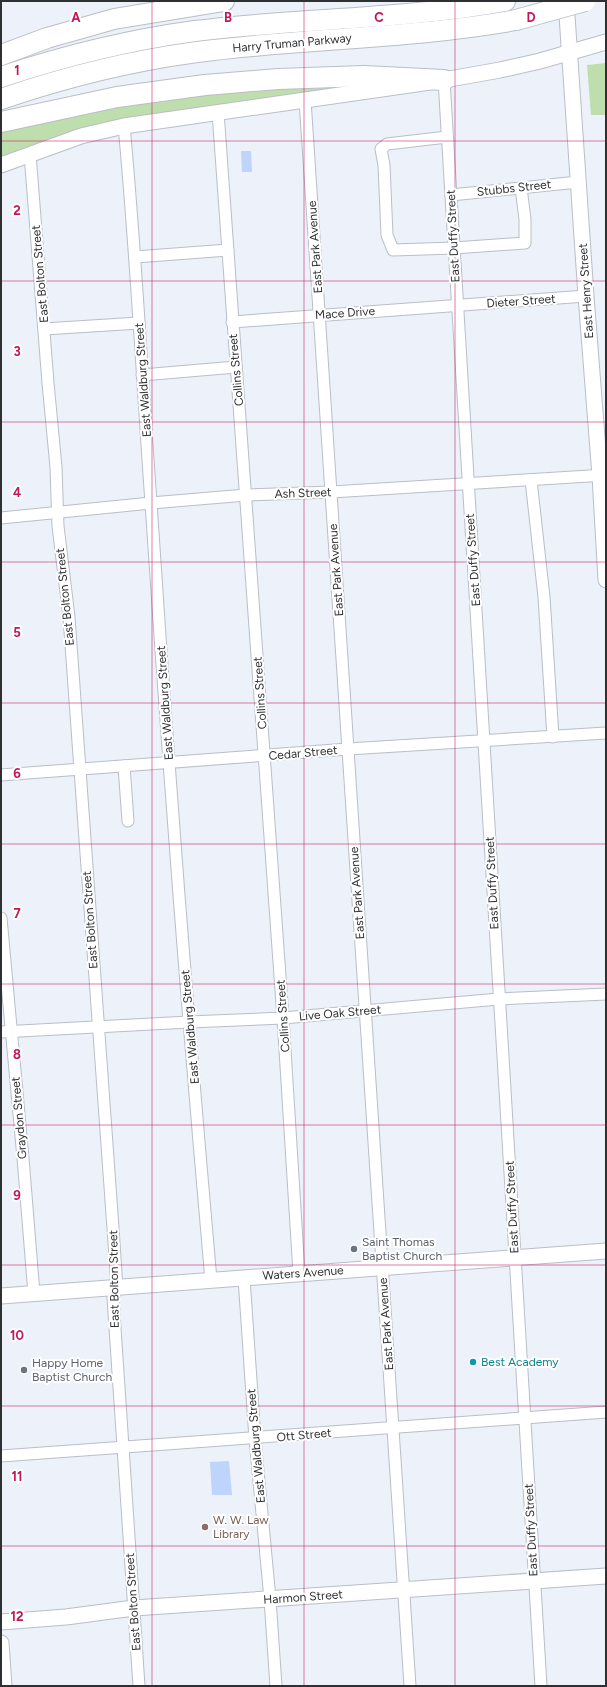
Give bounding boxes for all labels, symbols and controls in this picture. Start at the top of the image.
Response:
text: A [71,10,81,25]
text: B [224,10,232,25]
text: C [374,10,384,25]
text: D [526,10,536,25]
street label: Harry Truman Parkway [232,31,353,55]
text: 1 [14,63,20,78]
street label: Stubbs Street [476,177,552,199]
street label: East Duffy Street [444,189,462,283]
street label: East Park Avenue [305,200,325,294]
text: 2 [13,203,21,218]
street label: East Bolton Street [29,224,51,323]
street label: East Henry Street [576,242,596,339]
street label: Dieter Street [486,292,556,310]
street label: Mace Drive [315,304,376,322]
street label: East Waldburg Street [132,322,154,438]
street label: Collins Street [226,333,246,407]
text: 3 [13,344,21,359]
text: 4 [13,485,21,500]
street label: Ash Street [274,485,332,501]
street label: East Duffy Street [463,513,483,607]
street label: East Park Avenue [326,523,346,617]
street label: East Bolton Street [53,547,77,646]
text: 5 [13,625,21,640]
street label: East Waldburg Street [154,645,176,761]
street label: Collins Street [250,656,270,730]
street label: Cedar Street [268,743,338,763]
text: 6 [13,766,21,781]
street label: East Duffy Street [483,836,501,930]
street label: East Park Avenue [347,846,367,940]
street label: East Bolton Street [80,870,100,969]
text: 7 [13,906,21,921]
street label: East Waldburg Street [178,969,202,1085]
street label: Collins Street [273,979,293,1053]
street label: Live Oak Street [298,1002,382,1024]
text: 8 [13,1047,21,1062]
street label: Graydon Street [8,1076,30,1160]
street label: East Duffy Street [503,1160,521,1254]
text: 9 [13,1188,21,1203]
street label: East Bolton Street [106,1229,122,1328]
place label: Saint Thomas Baptist Church [362,1235,443,1263]
marker: Saint Thomas Baptist Church [349,1244,359,1254]
street label: Waters Avenue [262,1263,345,1283]
street label: East Park Avenue [376,1277,396,1371]
text: 10 [10,1328,24,1343]
place label: Best Academy [481,1355,559,1369]
place label: Happy Home Baptist Church [32,1356,113,1384]
marker: Best Academy [468,1357,478,1367]
marker: Happy Home Baptist Church [19,1365,29,1375]
street label: East Waldburg Street [244,1388,268,1504]
street label: Ott Street [276,1426,332,1444]
text: 11 [12,1469,22,1484]
street label: East Duffy Street [522,1483,540,1577]
place label: W. W. Law Library [213,1513,269,1541]
marker: W. W. Law Library [200,1522,210,1532]
street label: East Bolton Street [123,1552,143,1651]
street label: Harmon Street [263,1587,344,1607]
text: 12 [10,1609,24,1624]

